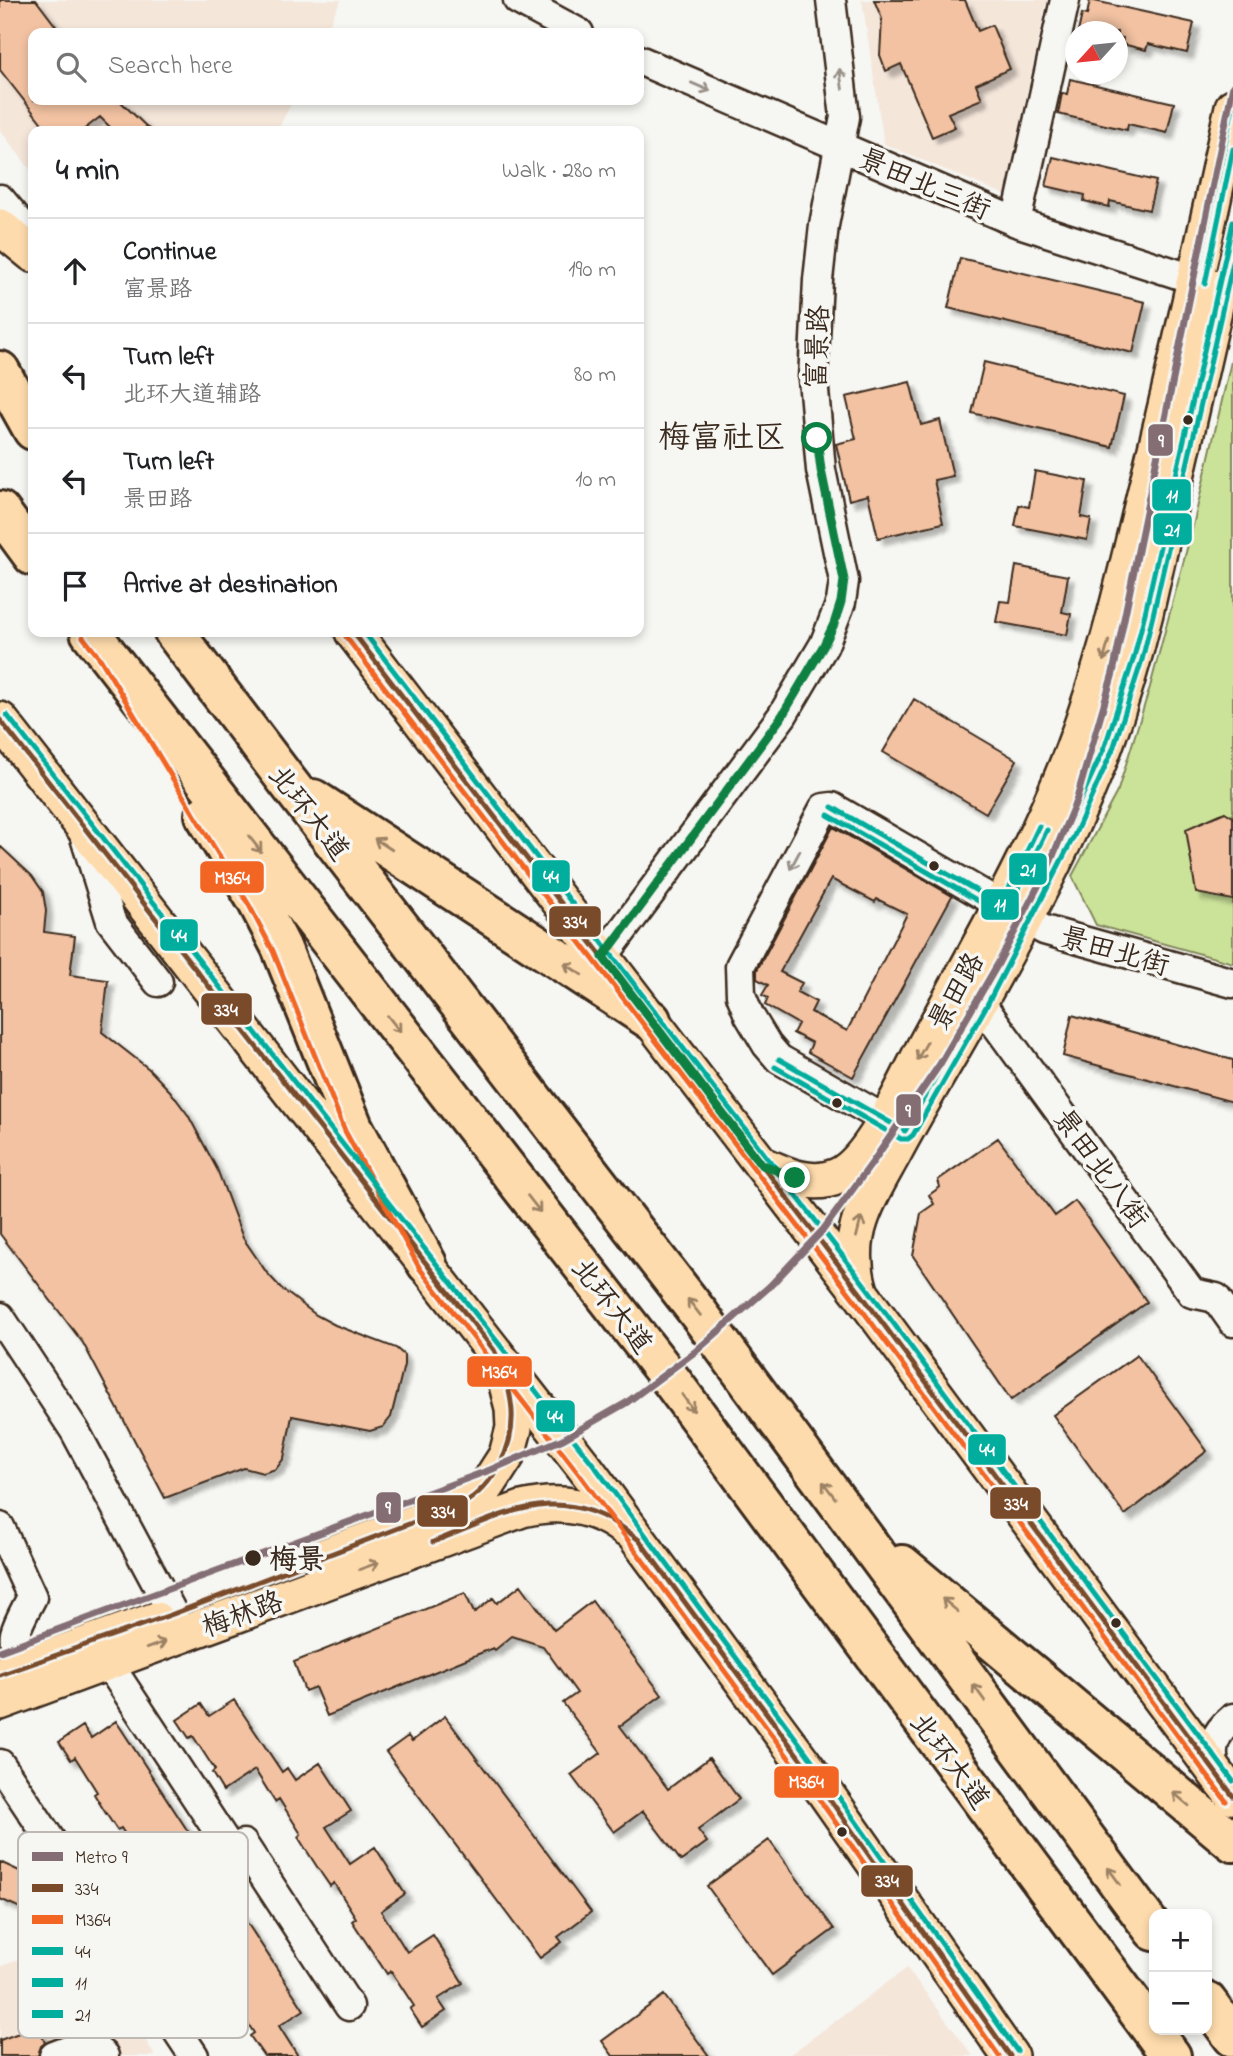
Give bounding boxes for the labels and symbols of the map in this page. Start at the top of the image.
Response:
north arrow [1065,21,1128,84]
one-way arrow [834,68,847,91]
one-way arrow [690,81,712,94]
street label: 景田北三街 [851,140,996,232]
street label: 富景路 [798,304,841,390]
unlabelled marker [1181,413,1195,427]
district label: 梅富社区 [658,416,786,463]
route start [801,422,832,453]
line badge: 9 [1147,423,1174,457]
text: 9 [1157,429,1164,456]
line badge: 11 [1151,478,1192,512]
text: 11 [1166,484,1178,511]
line badge: 21 [1152,512,1193,546]
text: 21 [1163,518,1180,545]
one-way arrow [1098,640,1111,662]
street label: 北环大道 [257,757,358,871]
one-way arrow [247,835,262,853]
one-way arrow [374,837,393,852]
one-way arrow [788,849,802,870]
line badge: 21 [1008,852,1048,886]
text: 21 [1019,858,1036,885]
line badge: 44 [531,859,571,893]
unlabelled marker [927,859,941,873]
line badge: M364 [199,860,265,894]
text: 44 [543,865,559,892]
text: M364 [214,866,250,893]
line badge: 11 [980,888,1020,921]
text: 11 [994,893,1006,920]
line badge: 334 [548,905,602,938]
text: 334 [562,910,587,937]
line badge: 44 [159,918,199,952]
street label: 景田北街 [1055,918,1174,989]
text: 44 [171,924,187,951]
street label: 景田路 [920,946,996,1039]
one-way arrow [564,962,583,976]
line badge: 334 [200,992,253,1026]
text: 334 [213,998,238,1025]
one-way arrow [387,1014,402,1033]
one-way arrow [915,1041,929,1061]
line badge: 9 [895,1093,922,1127]
unlabelled marker [830,1096,844,1110]
text: 9 [904,1099,911,1126]
street label: 景田北八街 [1041,1101,1157,1239]
route end [779,1162,810,1193]
one-way arrow [527,1194,542,1212]
one-way arrow [853,1216,866,1239]
street label: 北环大道 [560,1250,661,1364]
one-way arrow [686,1298,701,1317]
line badge: M364 [466,1355,533,1388]
text: M364 [481,1360,517,1387]
one-way arrow [681,1393,695,1412]
line badge: 44 [535,1399,576,1433]
text: 44 [547,1405,563,1432]
line badge: 44 [967,1433,1007,1466]
text: 44 [979,1438,995,1465]
one-way arrow [822,1481,837,1500]
line badge: 334 [989,1486,1042,1520]
line badge: 9 [375,1491,402,1524]
text: 334 [1003,1492,1028,1519]
line badge: 334 [416,1494,469,1528]
text: 9 [384,1496,391,1523]
text: 334 [430,1500,455,1527]
place label: 梅景 [269,1541,325,1582]
marker: 梅景 [243,1548,263,1568]
one-way arrow [358,1559,380,1571]
street label: 梅林路 [197,1583,290,1650]
one-way arrow [942,1597,960,1613]
unlabelled marker [1109,1616,1123,1630]
one-way arrow [145,1638,167,1650]
one-way arrow [972,1683,987,1702]
street label: 北环大道 [898,1705,998,1819]
line badge: M364 [773,1765,840,1799]
text: M364 [788,1770,824,1797]
one-way arrow [1172,1791,1190,1807]
unlabelled marker [835,1825,849,1839]
legend [18,1832,248,2038]
text: Metro 9 [75,1845,128,1872]
line badge: 334 [860,1864,914,1898]
one-way arrow [1106,1867,1121,1886]
text: 334 [874,1869,899,1896]
text: 334 [75,1877,99,1904]
text: M364 [75,1908,111,1935]
text: 44 [75,1940,91,1967]
text: 11 [75,1971,87,1998]
text: 21 [75,2003,91,2030]

